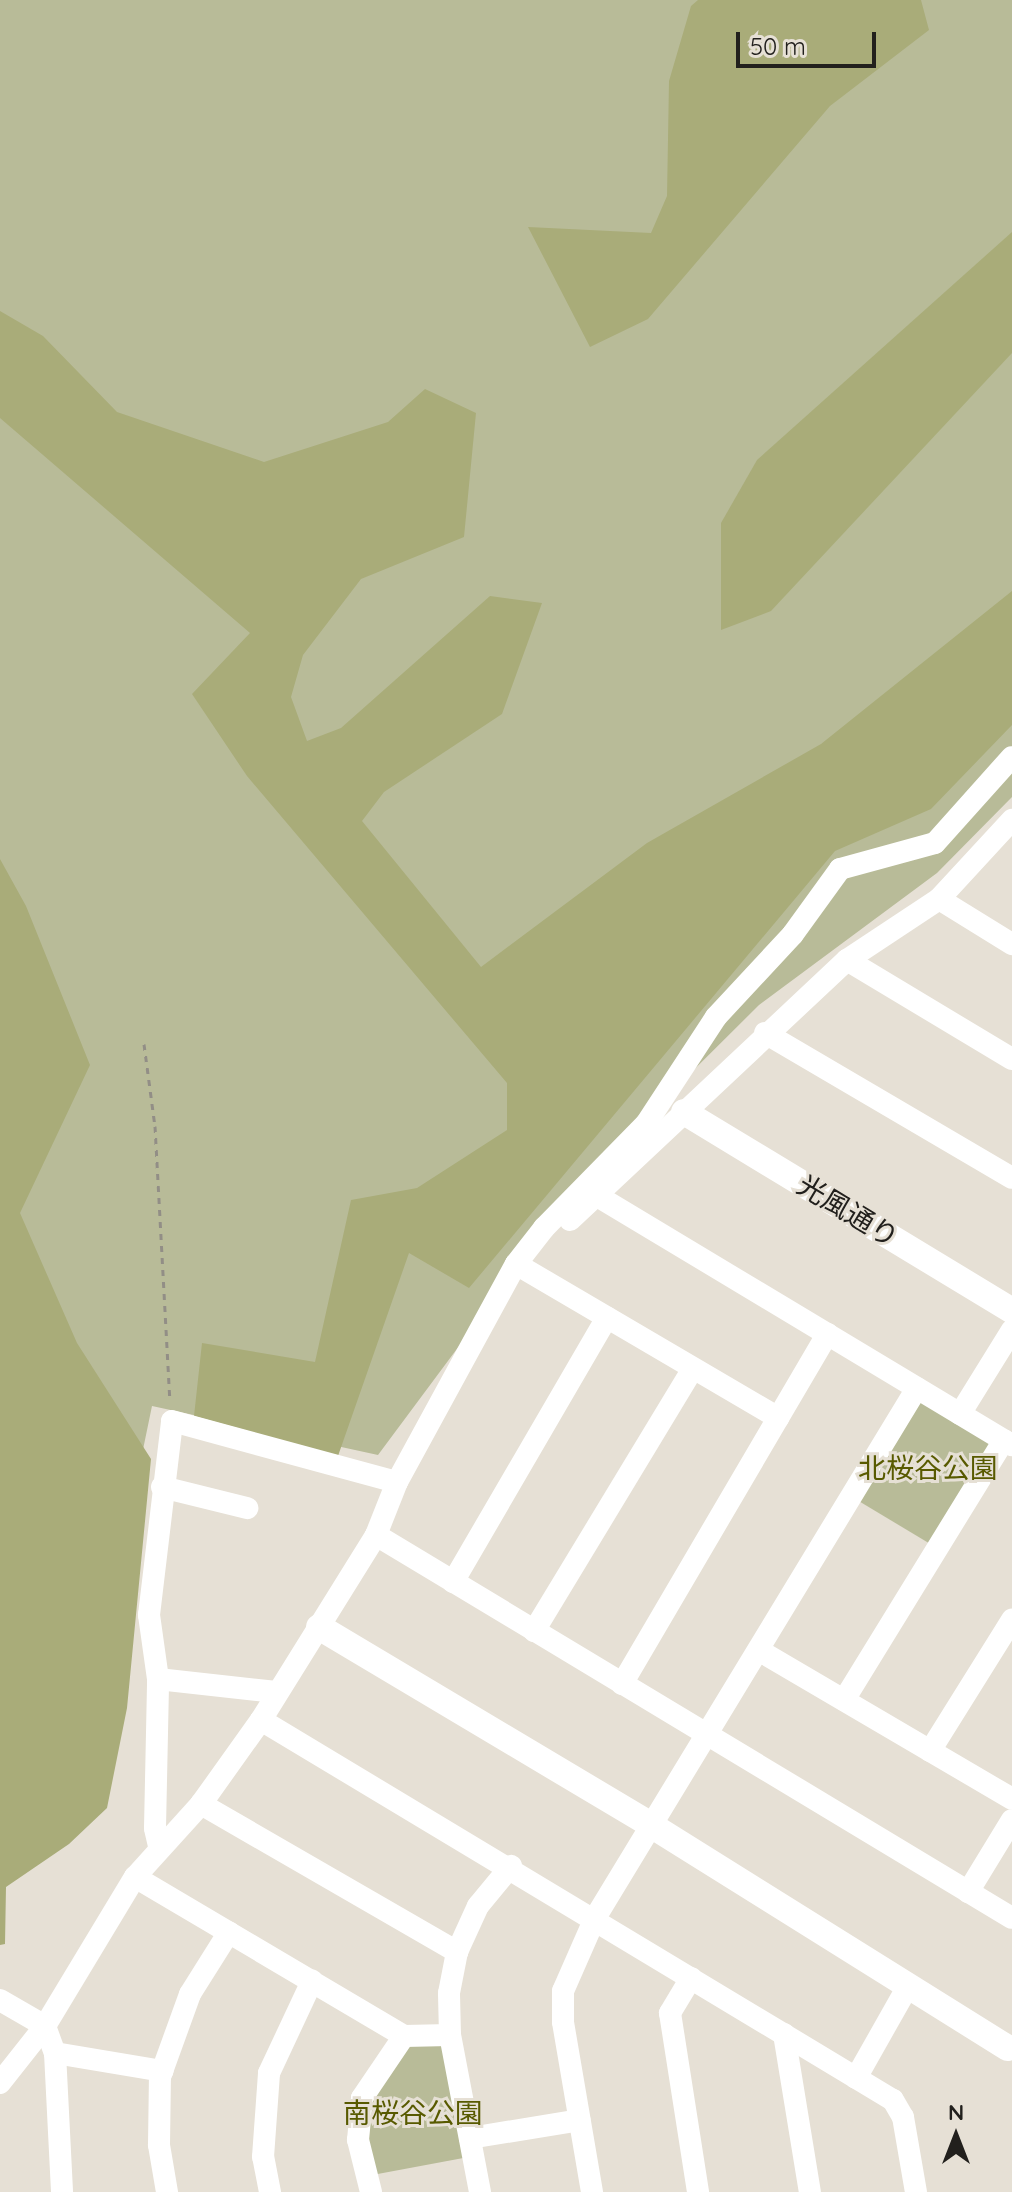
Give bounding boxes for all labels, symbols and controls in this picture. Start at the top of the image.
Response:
scale bar [740,16,880,66]
text: 50 m [750,31,806,61]
street label: 光風通り [791,1168,905,1254]
park label: 北桜谷公園 [858,1451,998,1485]
park label: 南桜谷公園 [343,2096,483,2130]
north arrow [916,2096,996,2176]
text: N [948,2098,964,2126]

